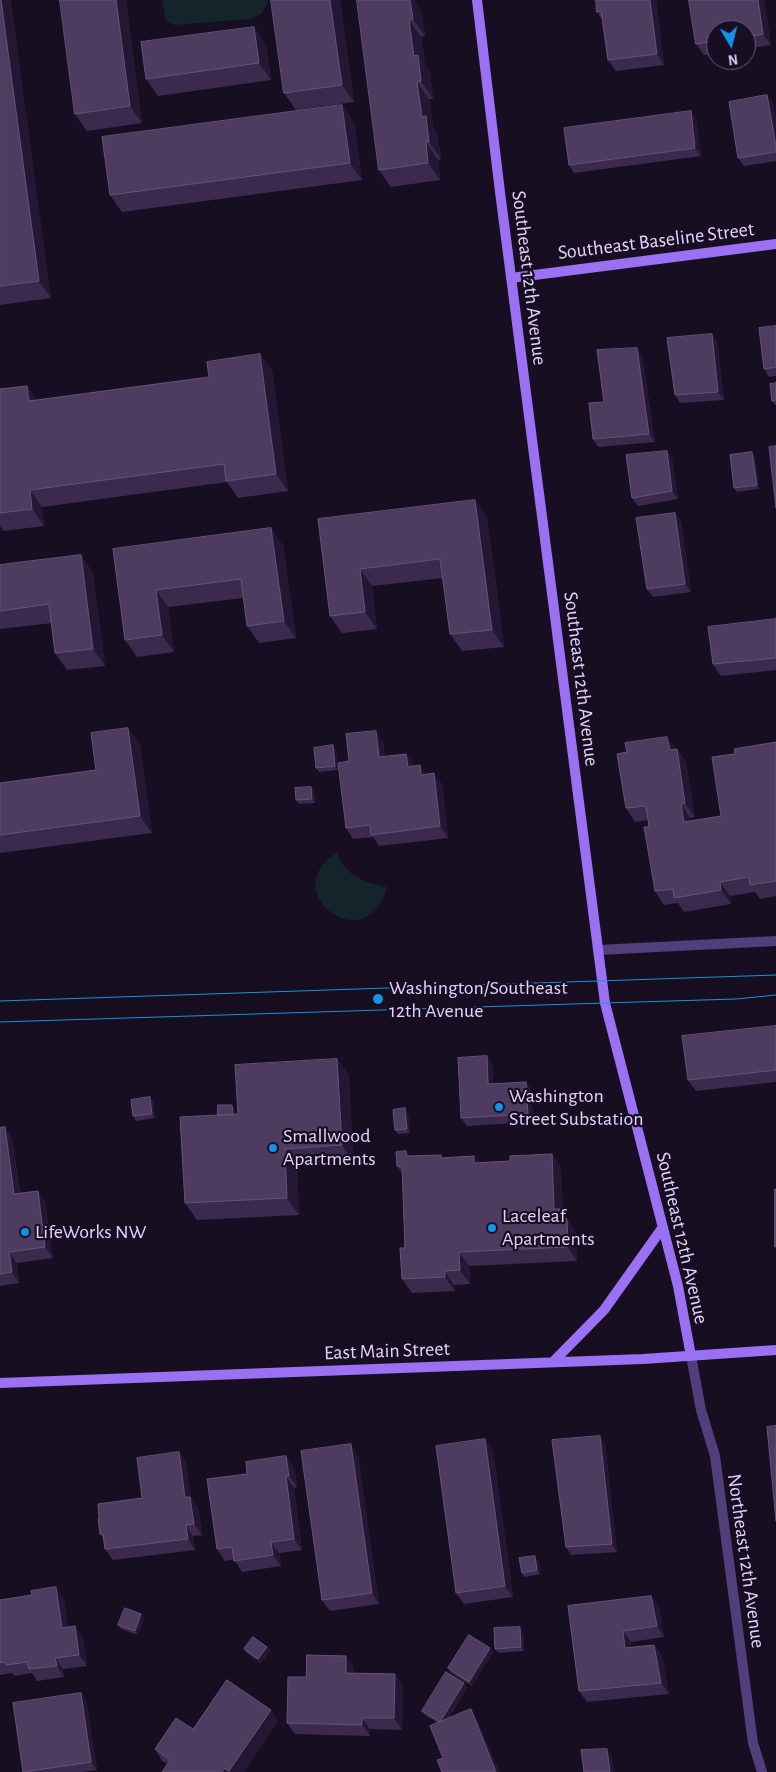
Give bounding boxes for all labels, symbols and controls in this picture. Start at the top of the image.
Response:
north arrow [706,20,756,70]
text: N [727,51,739,66]
street label: Southeast 12th Avenue [506,189,552,367]
street label: Southeast Baseline Street [556,217,756,265]
street label: Southeast 12th Avenue [558,590,604,768]
place label: Washington/Southeast 12th Avenue [389,976,568,1023]
marker: Washington/Southeast 12th Avenue [371,992,385,1006]
place label: Washington Street Substation [509,1084,643,1131]
marker: Washington Street Substation [493,1101,505,1113]
place label: Smallwood Apartments [283,1124,376,1171]
marker: Smallwood Apartments [267,1142,279,1154]
street label: Southeast 12th Avenue [651,1150,713,1326]
place label: Laceleaf Apartments [502,1204,595,1251]
place label: LifeWorks NW [35,1220,146,1244]
marker: Laceleaf Apartments [486,1222,498,1234]
marker: LifeWorks NW [19,1226,31,1238]
street label: East Main Street [324,1337,450,1365]
street label: Northeast 12th Avenue [722,1472,770,1650]

